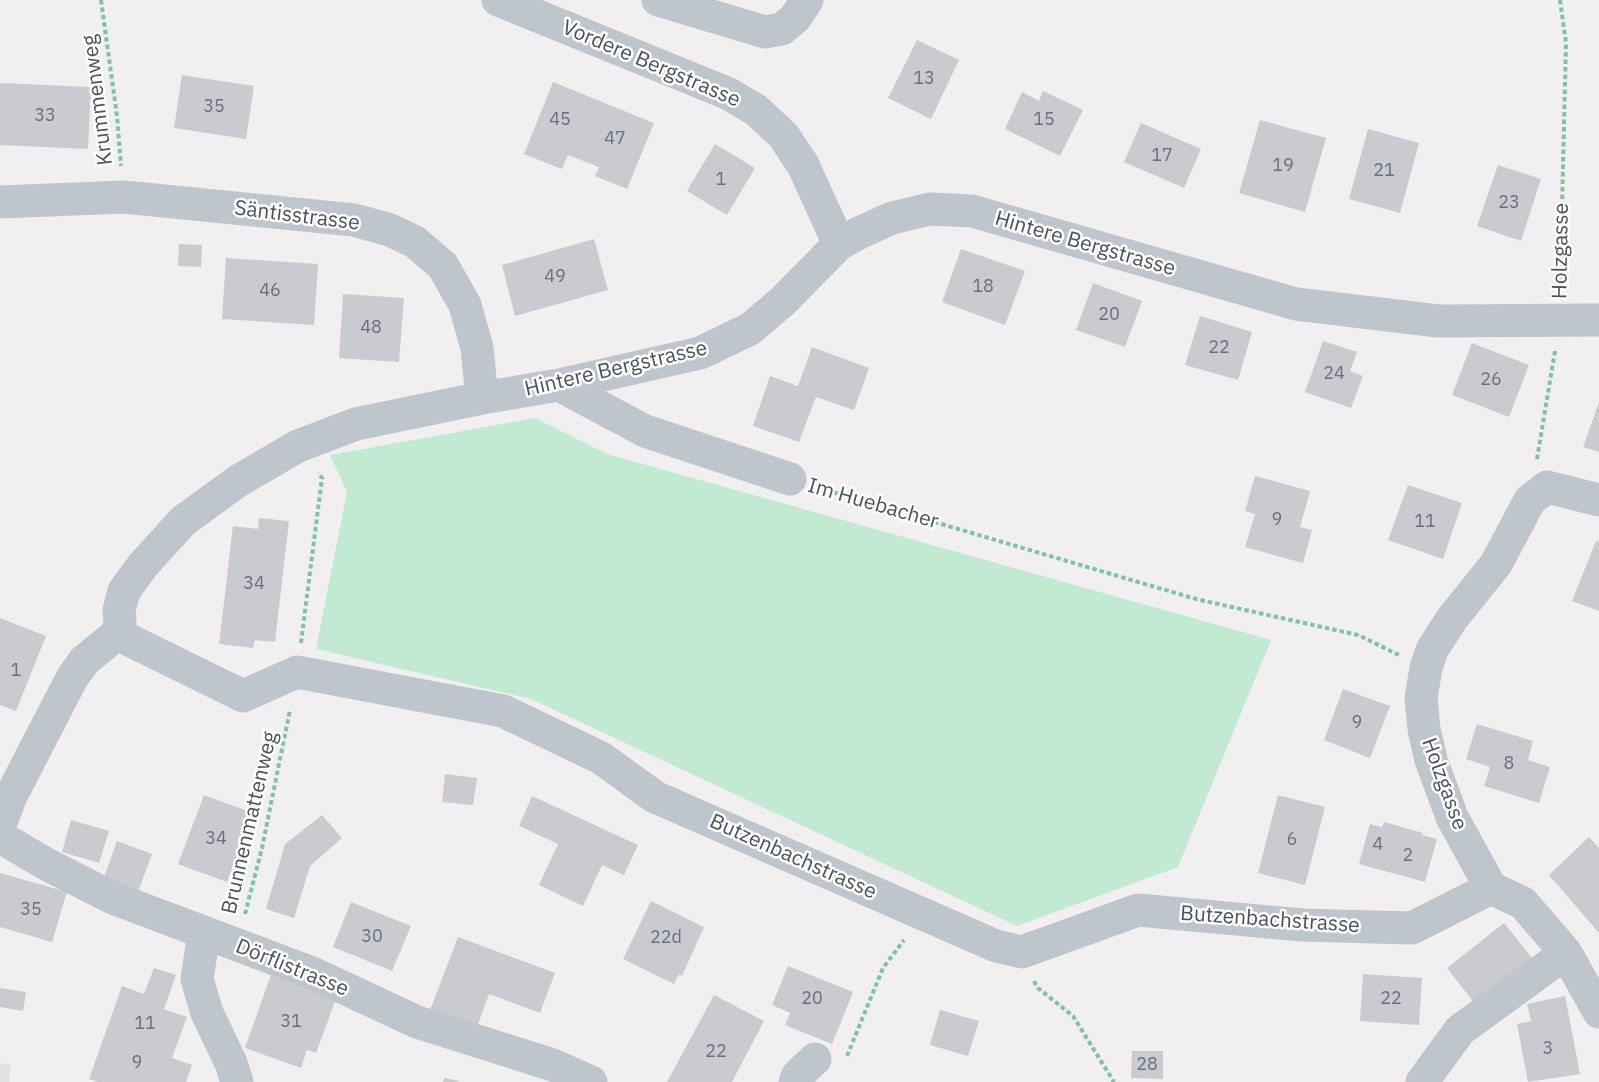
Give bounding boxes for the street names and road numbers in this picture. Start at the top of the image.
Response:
street label: Vordere Bergstrasse [558,15,744,113]
street label: Krummenweg [77,33,119,167]
street label: Säntisstrasse [233,196,361,236]
street label: Holzgasse [1548,203,1574,299]
street label: Hintere Bergstrasse [992,206,1178,282]
street label: Hintere Bergstrasse [522,336,710,402]
street label: Im Huebacher [805,473,941,535]
street label: Brunnenmattenweg [217,729,283,917]
street label: Holzgasse [1416,735,1472,833]
street label: Butzenbachstrasse [706,809,880,905]
street label: Butzenbachstrasse [1179,901,1361,939]
street label: Dörflistrasse [232,934,352,1002]

